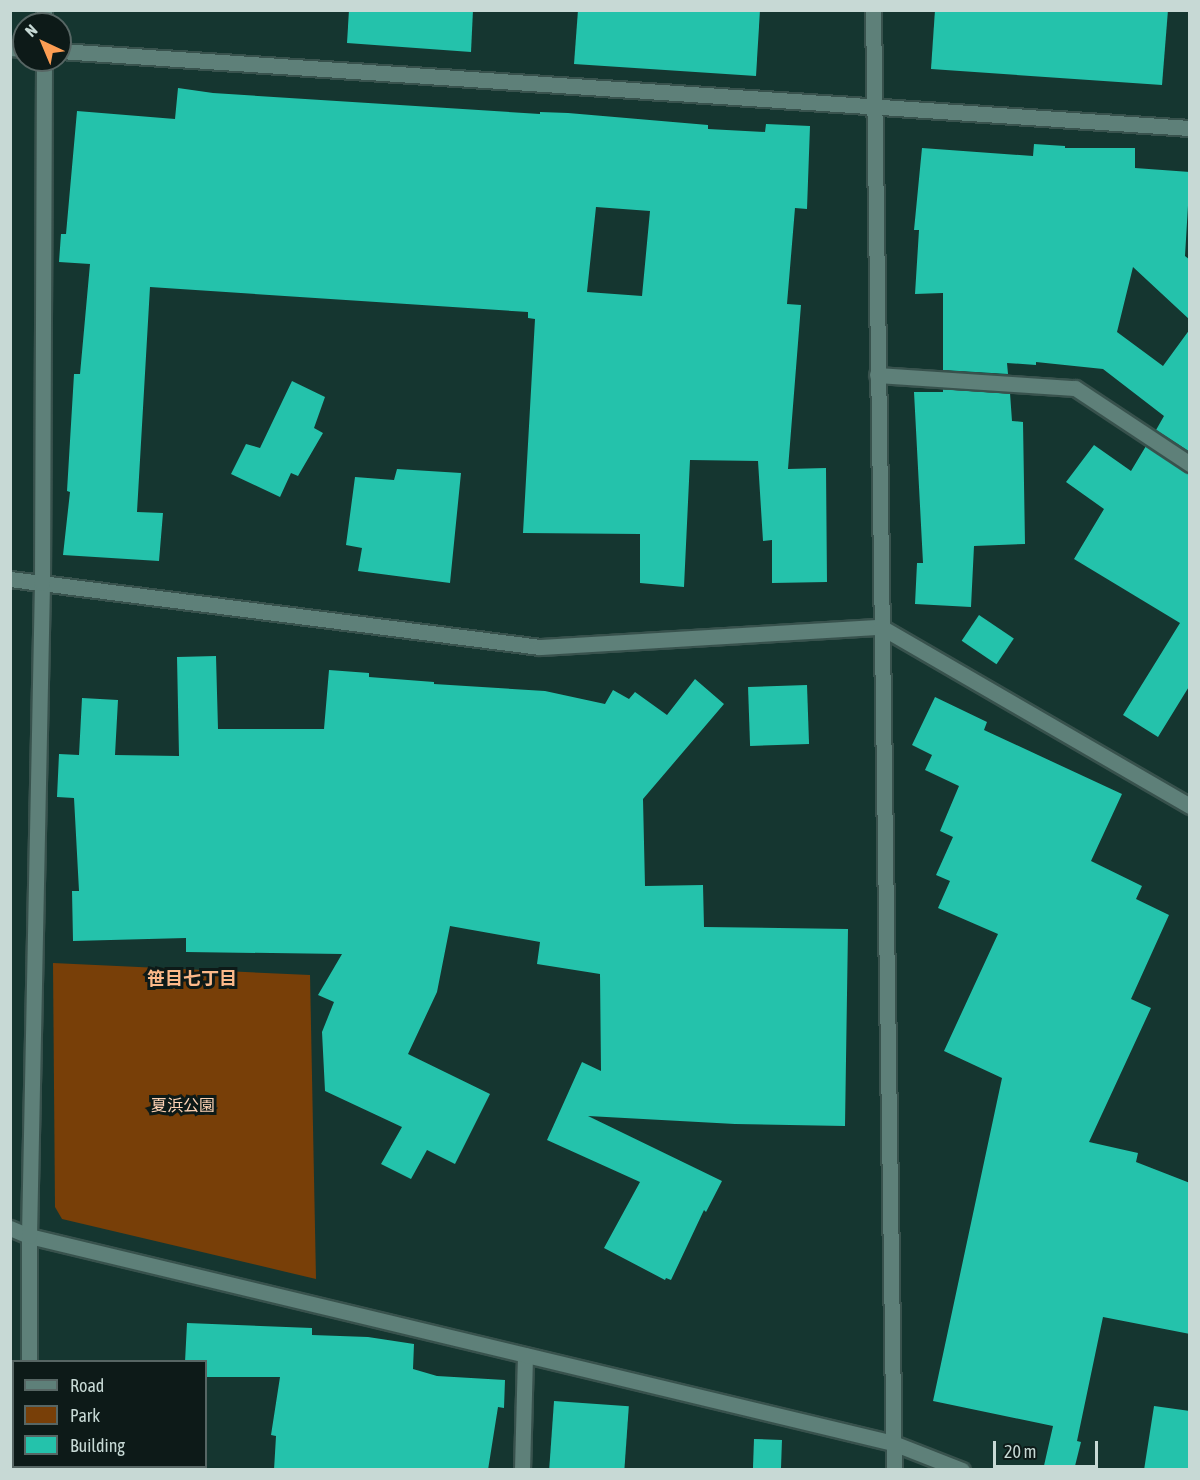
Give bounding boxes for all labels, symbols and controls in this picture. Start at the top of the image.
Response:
north arrow [12,12,72,72]
text: N [21,21,41,40]
district label: 笹目七丁目 [147,968,237,990]
park label: 夏浜公園 [151,1095,215,1115]
legend [12,1360,207,1468]
text: Road [70,1375,104,1396]
text: Park [70,1405,100,1426]
scale bar [996,1429,1101,1467]
text: Building [70,1435,125,1456]
text: 20 m [1004,1441,1036,1462]

